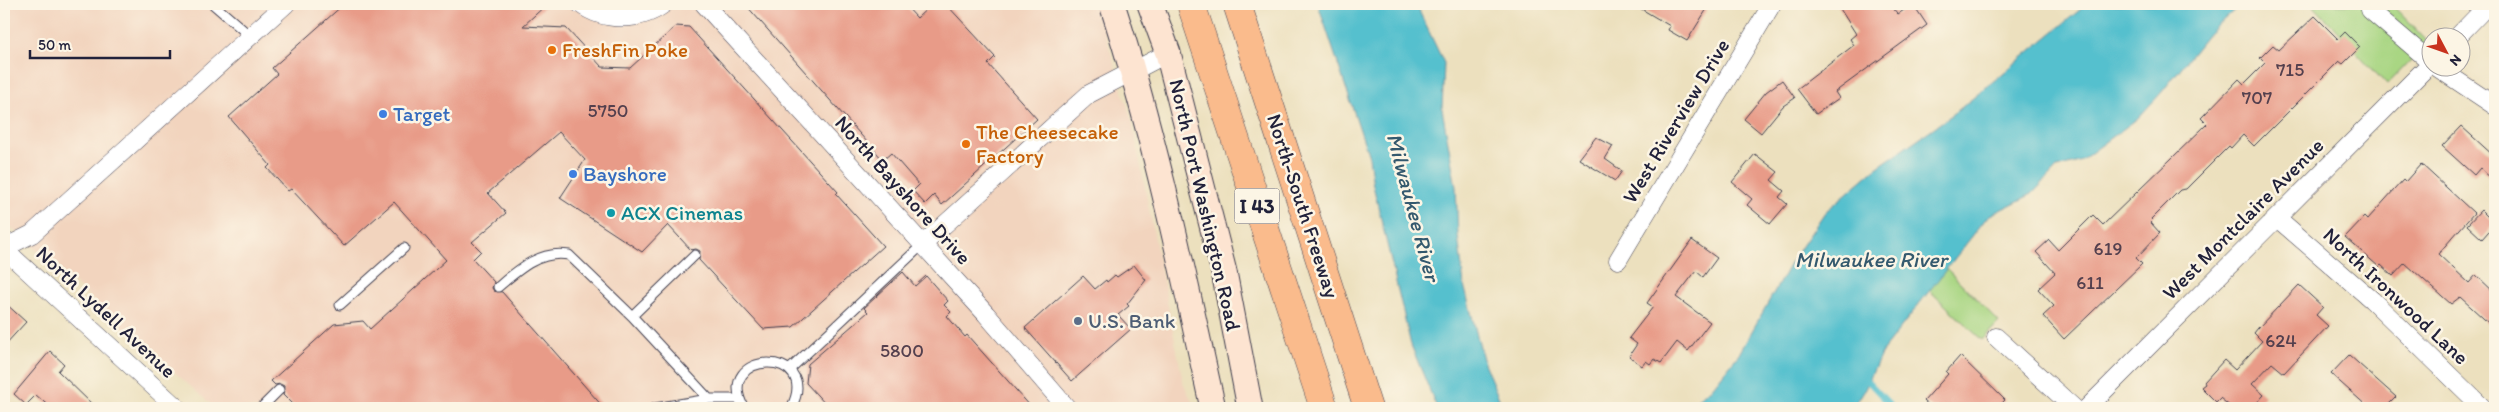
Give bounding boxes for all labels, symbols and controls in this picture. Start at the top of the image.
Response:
scale bar [30,28,170,60]
north arrow [2422,28,2472,78]
street label: West Riverview Drive [1617,34,1734,207]
text: 50 m [38,36,71,54]
place label: FreshFin Poke [562,37,688,62]
marker: FreshFin Poke [546,44,558,56]
text: N [2446,51,2465,69]
house number: 715 [2276,58,2304,81]
street label: North Port Washington Road [1164,77,1247,334]
house number: 707 [2242,86,2272,109]
house number: 5750 [587,99,629,122]
place label: Target [393,101,451,126]
marker: Target [377,108,389,120]
street label: North Bayshore Drive [830,110,977,269]
street label: North-South Freeway [1262,111,1345,301]
place label: The Cheesecake Factory [976,119,1119,168]
water label: Milwaukee River [1381,130,1447,287]
street label: West Montclaire Avenue [2157,133,2329,305]
marker: The Cheesecake Factory [960,138,972,150]
place label: Bayshore [583,161,667,186]
marker: Bayshore [567,168,579,180]
road number: I 43 [1234,188,1280,224]
place label: ACX Cinemas [621,200,743,225]
marker: ACX Cinemas [605,207,617,219]
street label: North Ironwood Lane [2318,222,2474,370]
house number: 619 [2094,237,2122,260]
street label: North Lydell Avenue [31,240,181,383]
water label: Milwaukee River [1795,246,1950,273]
house number: 611 [2076,271,2104,294]
place label: U.S. Bank [1088,308,1176,333]
marker: U.S. Bank [1072,315,1084,327]
house number: 624 [2265,329,2297,352]
house number: 5800 [880,339,924,362]

